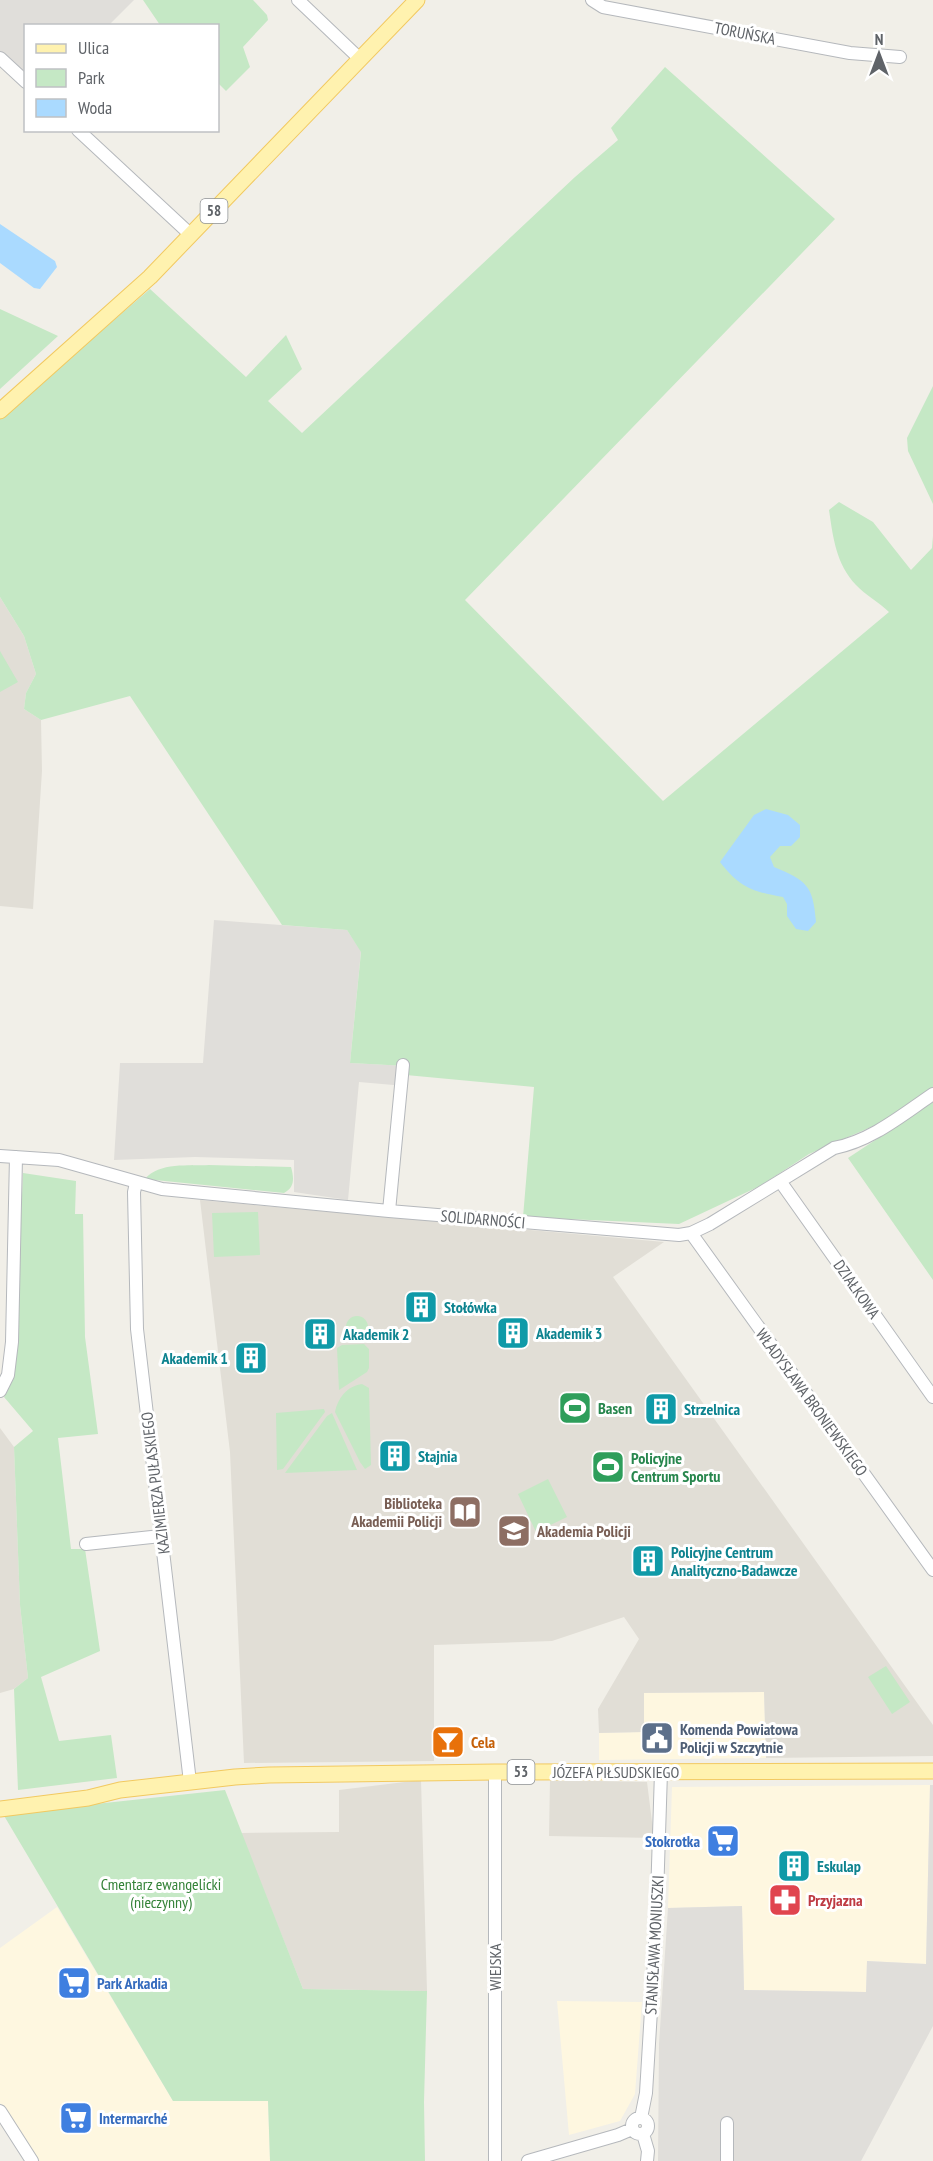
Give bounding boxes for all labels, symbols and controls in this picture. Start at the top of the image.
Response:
street label: TORUŃSKA [713,17,778,49]
legend [24,24,219,132]
north arrow [849,24,909,84]
text: N [875,29,883,49]
text: Ulica [78,36,109,59]
text: Park [78,66,105,89]
text: Woda [78,96,112,119]
road number: 58 [200,199,228,223]
street label: SOLIDARNOŚCI [440,1205,526,1233]
street label: DZIAŁKOWA [830,1256,885,1323]
building icon: Stołówka [403,1289,439,1325]
place label: Stołówka [444,1297,497,1317]
building icon: Akademik 3 [495,1315,531,1351]
building icon: Akademik 2 [302,1316,338,1352]
place label: Akademik 3 [535,1323,603,1343]
place label: Akademik 2 [342,1324,410,1344]
street label: WŁADYSŁAWA BRONIEWSKIEGO [752,1324,872,1480]
building icon: Akademik 1 [233,1340,269,1376]
place label: Akademik 1 [160,1348,228,1368]
sports icon: Basen [557,1390,593,1426]
building icon: Strzelnica [643,1391,679,1427]
place label: Basen [598,1398,632,1418]
place label: Strzelnica [684,1399,741,1419]
street label: KAZIMIERZA PUŁASKIEGO [136,1411,174,1555]
building icon: Stajnia [377,1438,413,1474]
place label: Stajnia [418,1446,458,1466]
place label: Policyjne Centrum Sportu [631,1448,720,1486]
sports icon: Policyjne Centrum Sportu [590,1449,626,1485]
place label: Biblioteka Akademii Policji [350,1493,442,1531]
library icon: Biblioteka Akademii Policji [447,1494,483,1530]
school or university icon: Akademia Policji [496,1513,532,1549]
place label: Akademia Policji [536,1521,631,1541]
place label: Policyjne Centrum Analityczno-Badawcze [670,1542,798,1580]
building icon: Policyjne Centrum Analityczno-Badawcze [630,1543,666,1579]
place label: Komenda Powiatowa Policji w Szczytnie [680,1719,799,1757]
public building icon: Komenda Powiatowa Policji w Szczytnie [639,1720,675,1756]
bar icon: Cela [430,1724,466,1760]
place label: Cela [471,1732,496,1752]
road number: 53 [508,1760,534,1784]
street label: JÓZEFA PIŁSUDSKIEGO [552,1762,679,1782]
supermarket icon: Stokrotka [705,1823,741,1859]
place label: Stokrotka [645,1831,700,1851]
building icon: Eskulap [776,1848,812,1884]
place label: Eskulap [817,1856,861,1876]
park label: Cmentarz ewangelicki (nieczynny) [101,1874,221,1912]
street label: STANISŁAWA MONIUSZKI [640,1875,668,2015]
pharmacy icon: Przyjazna [767,1882,803,1918]
place label: Przyjazna [808,1890,863,1910]
street label: WIEJSKA [485,1943,505,1991]
supermarket icon: Park Arkadia [56,1965,92,2001]
place label: Park Arkadia [97,1973,168,1993]
supermarket icon: Intermarché [58,2100,94,2136]
place label: Intermarché [99,2108,168,2128]

